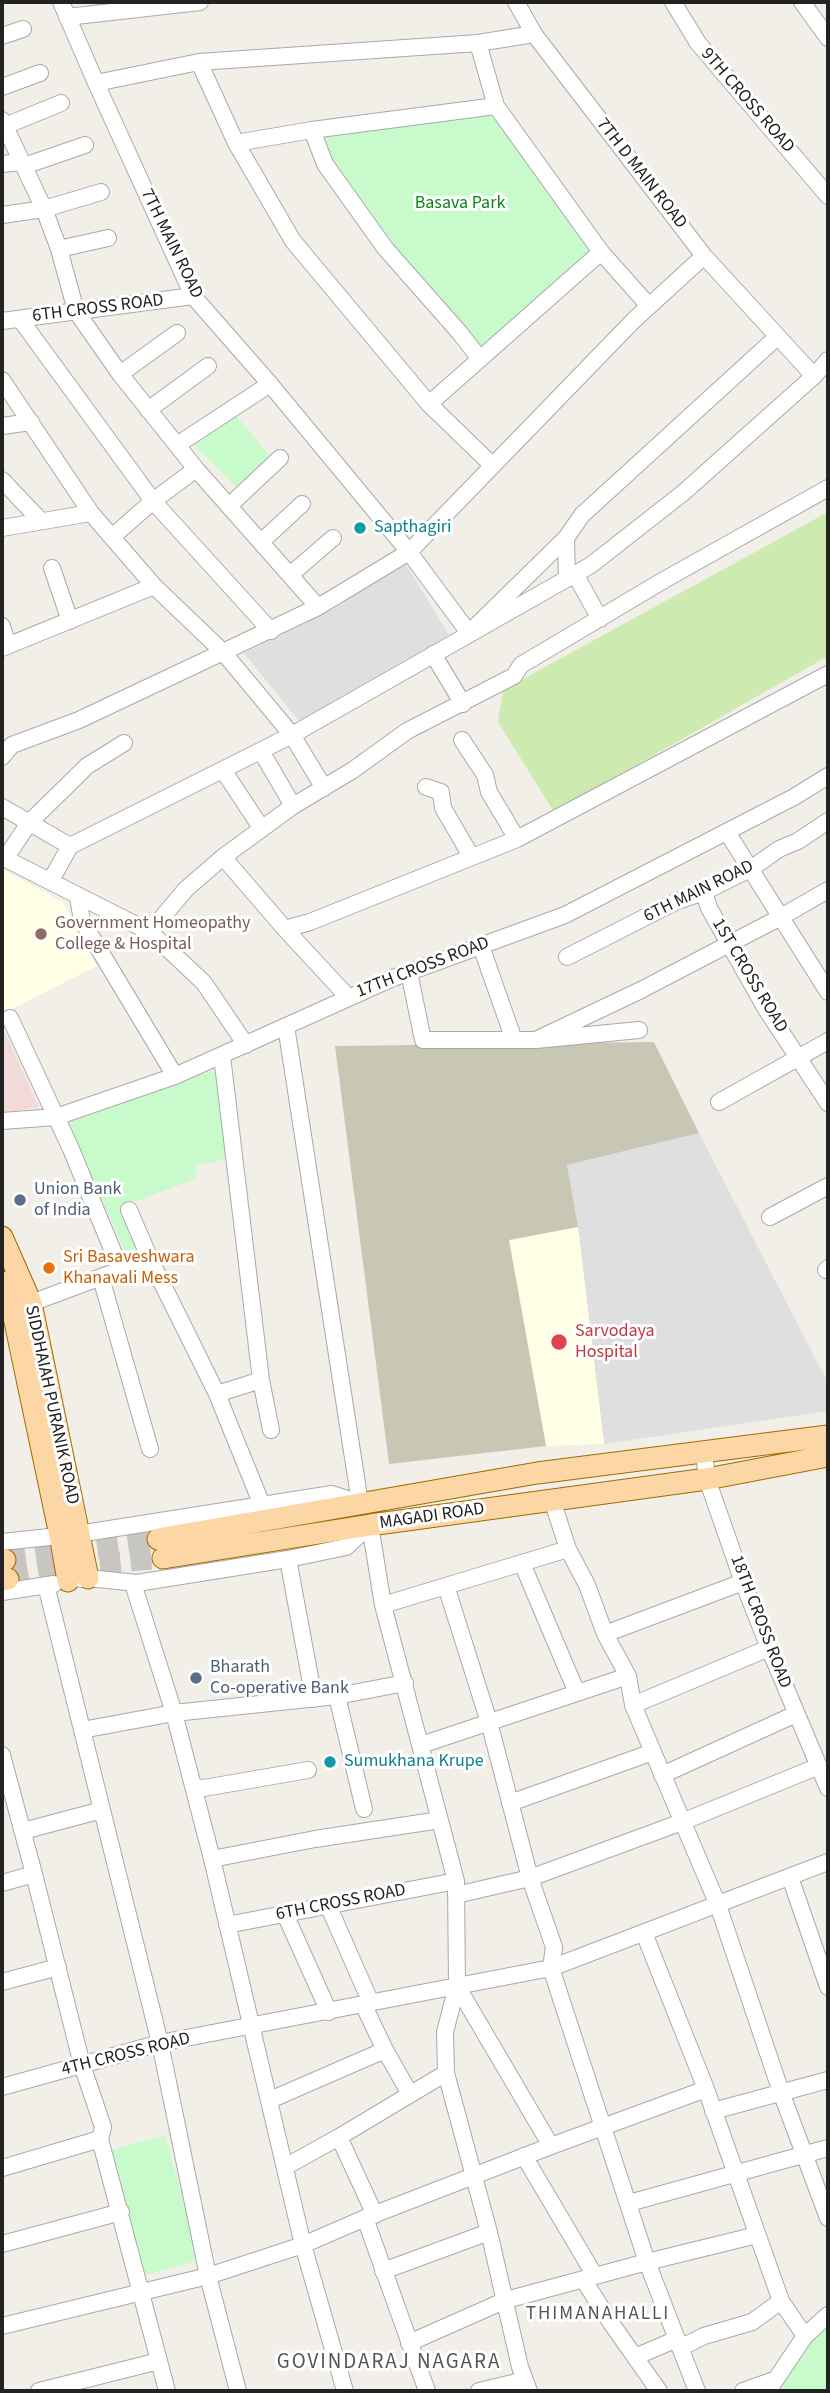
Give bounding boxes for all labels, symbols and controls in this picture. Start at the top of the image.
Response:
street label: 9TH CROSS ROAD [696,44,798,158]
street label: 7TH D MAIN ROAD [591,114,691,234]
street label: 7TH MAIN ROAD [135,186,207,302]
park label: Basava Park [415,193,505,215]
street label: 6TH CROSS ROAD [31,290,165,328]
place label: Sapthagiri [374,517,451,539]
marker: Sapthagiri [352,520,368,536]
street label: 6TH MAIN ROAD [641,856,757,928]
place label: Government Homeopathy College & Hospital [55,913,250,956]
street label: 1ST CROSS ROAD [706,915,792,1037]
marker: Government Homeopathy College & Hospital [33,926,49,942]
street label: 17TH CROSS ROAD [353,933,493,1003]
place label: Union Bank of India [34,1179,121,1222]
marker: Union Bank of India [12,1192,28,1208]
place label: Sri Basaveshwara Khanavali Mess [63,1247,194,1290]
marker: Sri Basaveshwara Khanavali Mess [41,1260,57,1276]
street label: SIDDHAIAH PURANIK ROAD [19,1304,83,1506]
place label: Sarvodaya Hospital [575,1321,655,1364]
marker: Sarvodaya Hospital [549,1332,569,1352]
street label: MAGADI ROAD [378,1499,486,1535]
street label: 18TH CROSS ROAD [725,1552,795,1692]
place label: Bharath Co-operative Bank [210,1657,349,1700]
marker: Bharath Co-operative Bank [188,1670,204,1686]
place label: Sumukhana Krupe [344,1751,484,1773]
marker: Sumukhana Krupe [322,1754,338,1770]
street label: 6TH CROSS ROAD [274,1880,408,1926]
street label: 4TH CROSS ROAD [59,2029,193,2081]
district label: THIMANAHALLI [527,2304,669,2326]
district label: GOVINDARAJ NAGARA [279,2350,499,2376]

